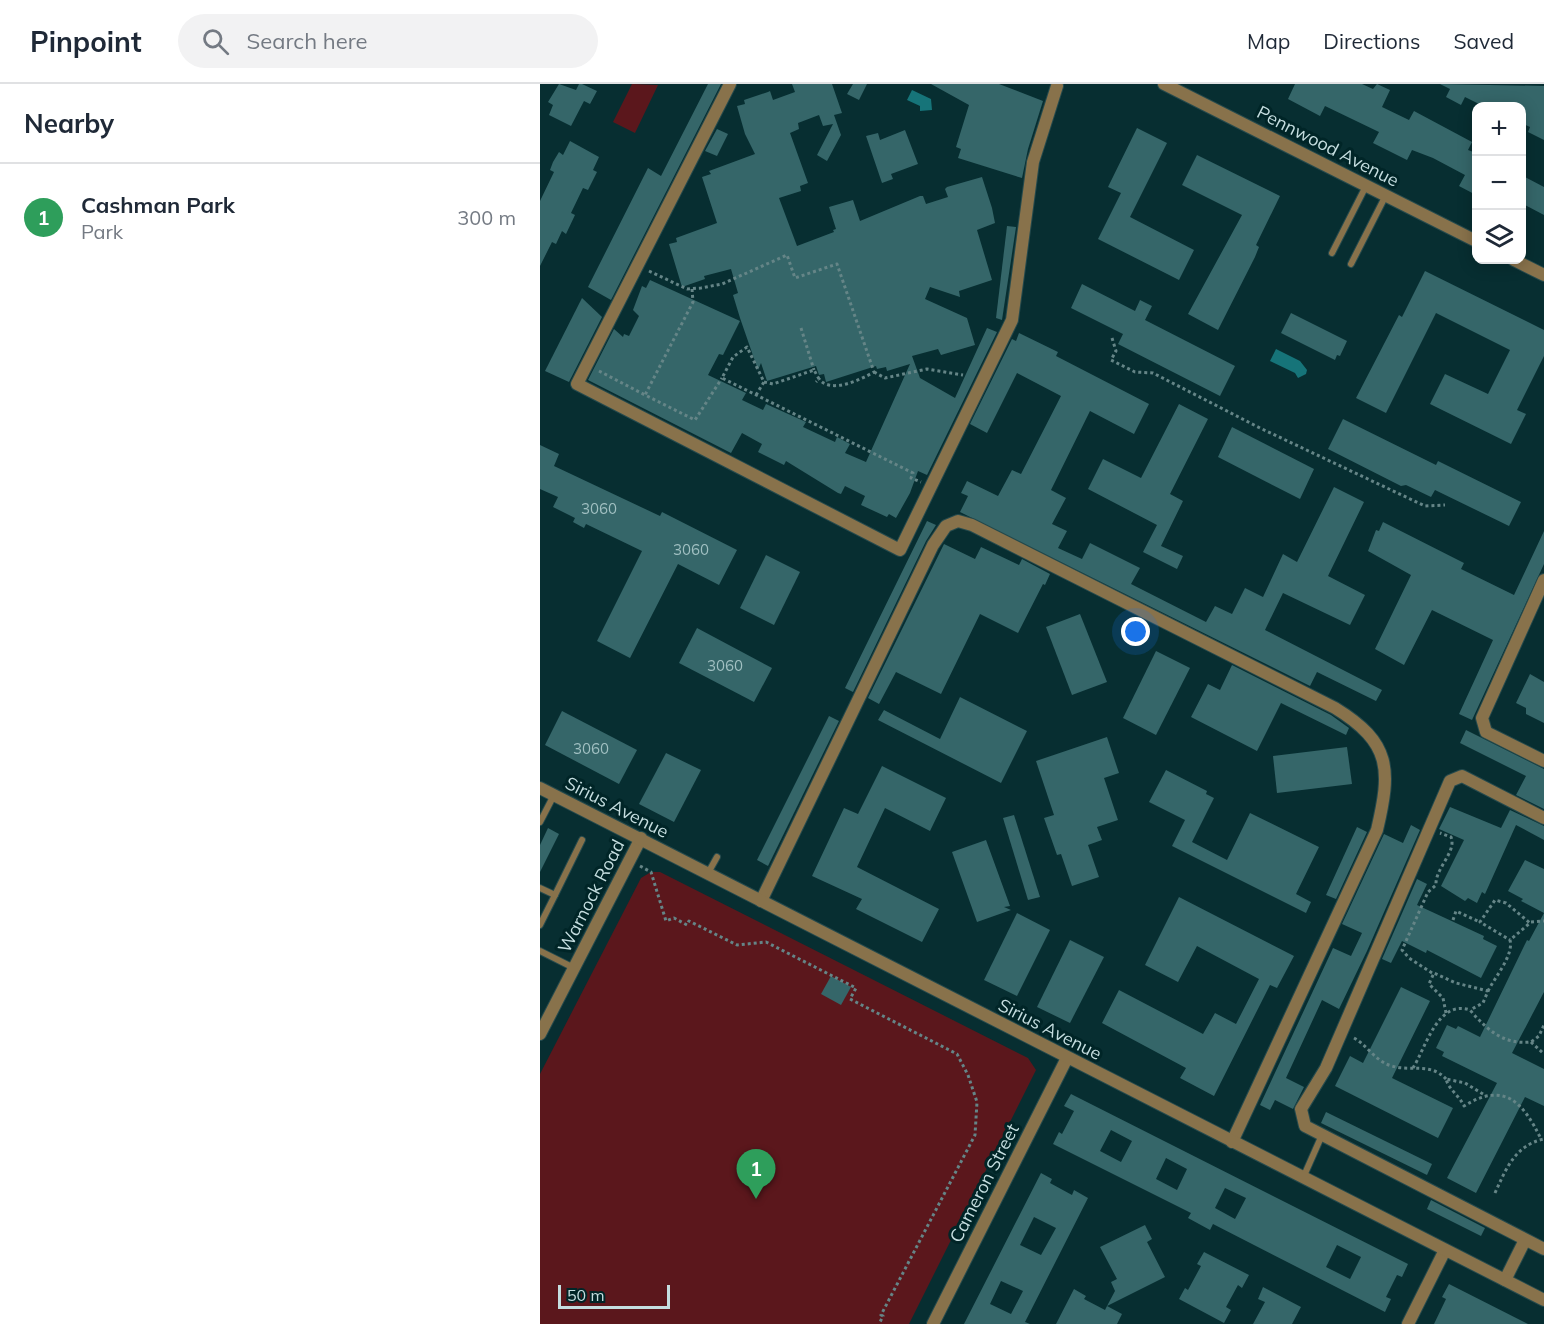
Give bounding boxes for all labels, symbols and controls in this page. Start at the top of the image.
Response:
search box [178,14,598,68]
text: Pinpoint [30,24,142,59]
icon: search [199,25,232,58]
text: Search here [247,27,368,55]
text: Map [1247,28,1290,54]
text: Directions [1323,28,1420,54]
text: Saved [1453,28,1514,54]
street label: Pennwood Avenue [1253,100,1403,192]
map controls [1472,102,1526,264]
button: + [1472,102,1526,156]
text: Nearby [24,107,114,140]
button: − [1472,156,1526,210]
text: Cashman Park [81,191,235,219]
text: 1 [38,205,50,230]
text: 300 m [457,205,516,230]
button: layers [1472,210,1526,264]
text: Park [81,219,123,244]
house number: 3060 [581,499,617,518]
house number: 3060 [673,540,709,559]
your location [1121,617,1150,646]
house number: 3060 [707,656,743,675]
house number: 3060 [573,739,609,758]
street label: Sirius Avenue [561,771,673,843]
street label: Warnock Road [553,835,629,957]
street label: Sirius Avenue [994,993,1106,1065]
street label: Cameron Street [944,1120,1024,1246]
pin: 1 [736,1150,776,1199]
scale bar [558,1282,670,1310]
text: 50 m [567,1285,604,1305]

